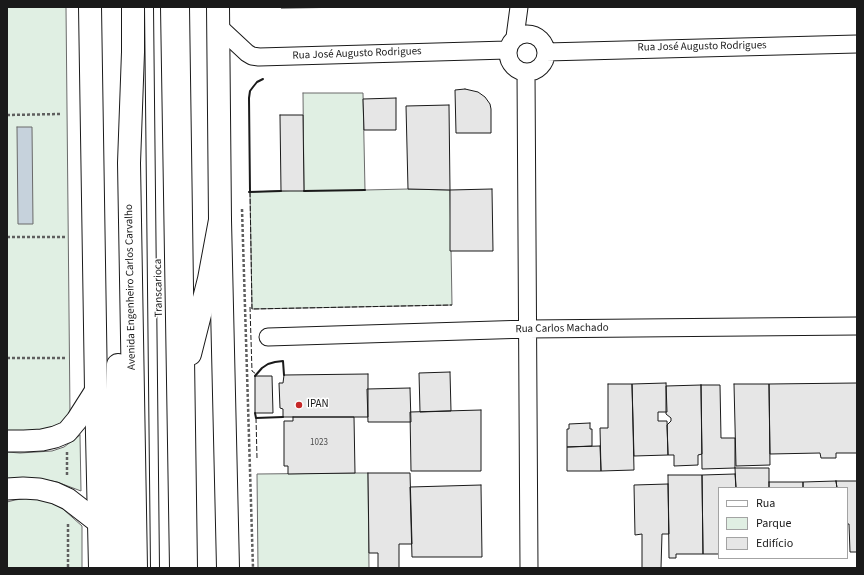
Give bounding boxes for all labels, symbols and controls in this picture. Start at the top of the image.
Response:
street label: Rua José Augusto Rodrigues [637,39,767,55]
street label: Rua José Augusto Rodrigues [292,45,422,63]
street label: Avenida Engenheiro Carlos Carvalho [123,204,139,370]
street label: Transcarioca [152,259,166,317]
street label: Rua Carlos Machado [515,322,609,336]
place label: IPAN [307,398,329,412]
marker: IPAN [294,400,304,410]
house number: 1023 [310,438,328,448]
legend [718,487,848,559]
text: Rua [756,495,775,512]
text: Parque [756,515,792,532]
text: Edifício [756,535,793,552]

